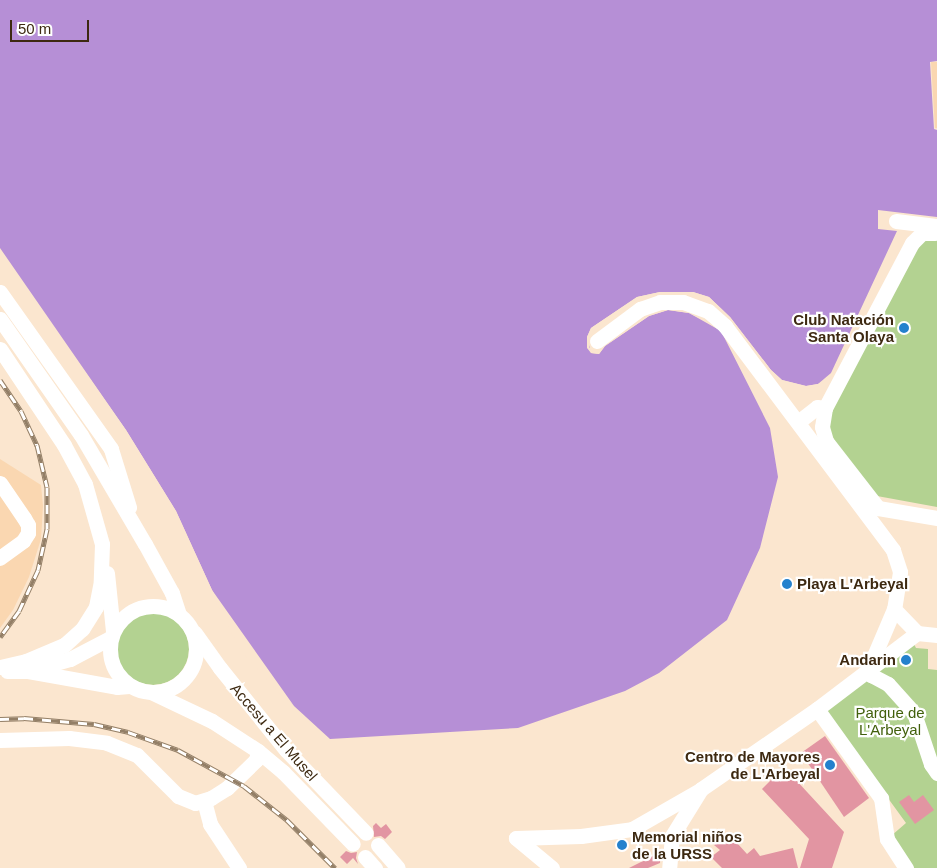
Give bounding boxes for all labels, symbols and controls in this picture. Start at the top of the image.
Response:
scale bar [12,10,91,42]
text: 50 m [18,20,51,37]
place label: Club Natación Santa Olaya [793,310,894,345]
marker: Club Natación Santa Olaya [898,322,910,334]
place label: Playa L'Arbeyal [797,575,908,593]
marker: Playa L'Arbeyal [781,578,793,590]
place label: Andarin [839,651,896,669]
marker: Andarin [900,654,912,666]
street label: Accesu a El Musel [227,680,321,784]
park label: Parque de L'Arbeyal [855,703,925,738]
place label: Centro de Mayores de L'Arbeyal [685,747,820,782]
marker: Centro de Mayores de L'Arbeyal [824,759,836,771]
place label: Memorial niños de la URSS [632,827,742,862]
marker: Memorial niños de la URSS [616,839,628,851]

